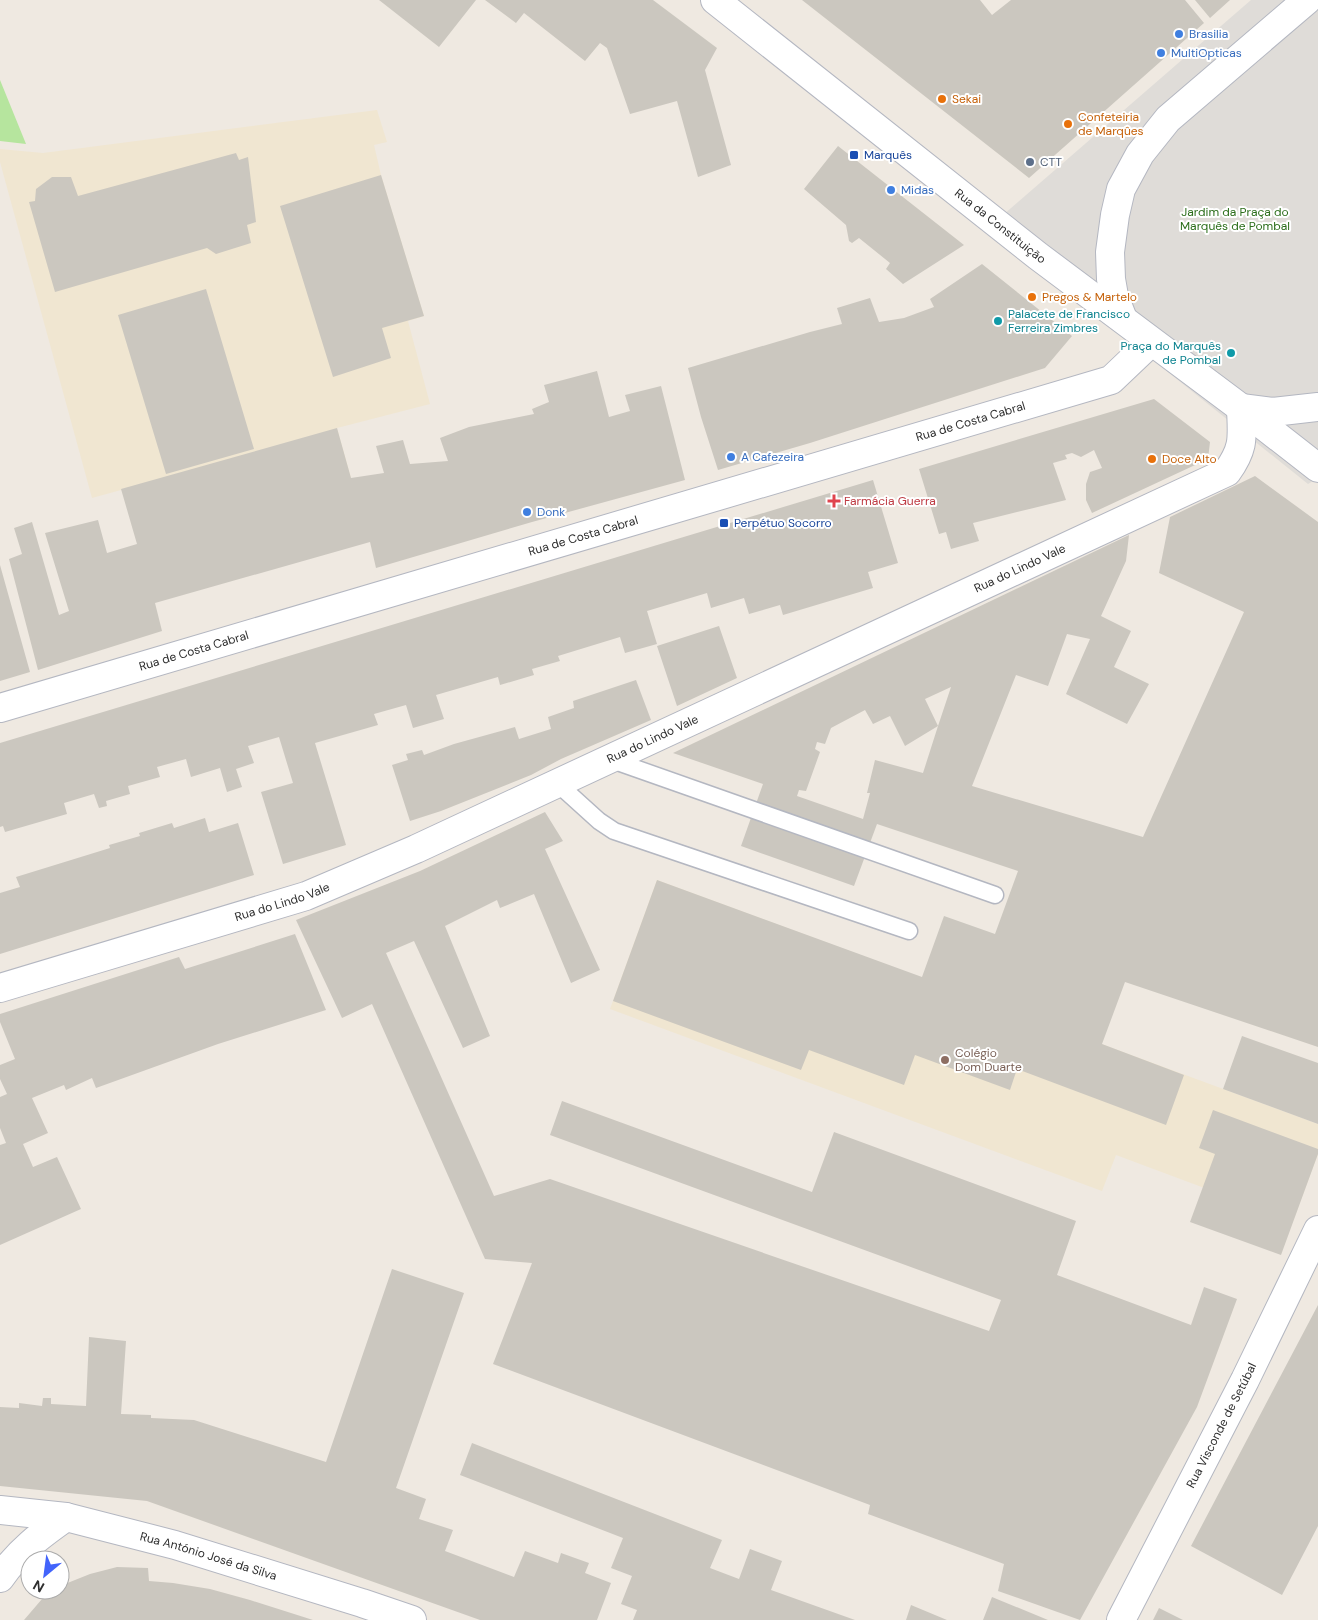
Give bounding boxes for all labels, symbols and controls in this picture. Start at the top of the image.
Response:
place label: Brasilia [1189,26,1228,42]
marker: Brasilia [1173,28,1185,40]
place label: MultiOpticas [1171,45,1242,61]
marker: MultiOpticas [1155,47,1167,59]
place label: Sekai [952,91,981,107]
marker: Sekai [936,93,948,105]
place label: Confeteiria de Marqûes [1078,109,1144,139]
marker: Confeteiria de Marqûes [1062,118,1074,130]
place label: Marquês [864,147,912,163]
marker: Marquês [848,149,860,161]
place label: CTT [1040,154,1062,170]
marker: CTT [1024,156,1036,168]
place label: Midas [901,182,934,198]
marker: Midas [885,184,897,196]
street label: Rua da Constituição [951,185,1049,267]
park label: Jardim da Praça do Marquês de Pombal [1180,204,1290,234]
place label: Pregos & Martelo [1042,289,1137,305]
marker: Pregos & Martelo [1026,291,1038,303]
place label: Palacete de Francisco Ferreira Zimbres [1008,306,1130,336]
marker: Palacete de Francisco Ferreira Zimbres [992,315,1004,327]
place label: Praça do Marquês de Pombal [1121,338,1221,368]
marker: Praça do Marquês de Pombal [1225,347,1237,359]
street label: Rua de Costa Cabral [914,398,1027,445]
place label: A Cafezeira [741,449,804,465]
marker: A Cafezeira [725,451,737,463]
place label: Doce Alto [1162,451,1217,467]
marker: Doce Alto [1146,453,1158,465]
place label: Farmácia Guerra [844,493,936,509]
marker: Farmácia Guerra [828,495,840,507]
place label: Donk [537,504,565,520]
marker: Donk [521,506,533,518]
street label: Rua de Costa Cabral [526,512,640,560]
place label: Perpétuo Socorro [734,515,832,531]
marker: Perpétuo Socorro [718,517,730,529]
street label: Rua do Lindo Vale [972,540,1068,596]
street label: Rua de Costa Cabral [137,627,250,675]
street label: Rua do Lindo Vale [604,711,701,767]
street label: Rua do Lindo Vale [233,879,332,925]
place label: Colégio Dom Duarte [955,1045,1022,1075]
marker: Colégio Dom Duarte [939,1054,951,1066]
street label: Rua Visconde de Setúbal [1183,1360,1260,1491]
street label: Rua António José da Silva [138,1528,279,1584]
north arrow [20,1550,70,1600]
text: N [30,1576,48,1597]

